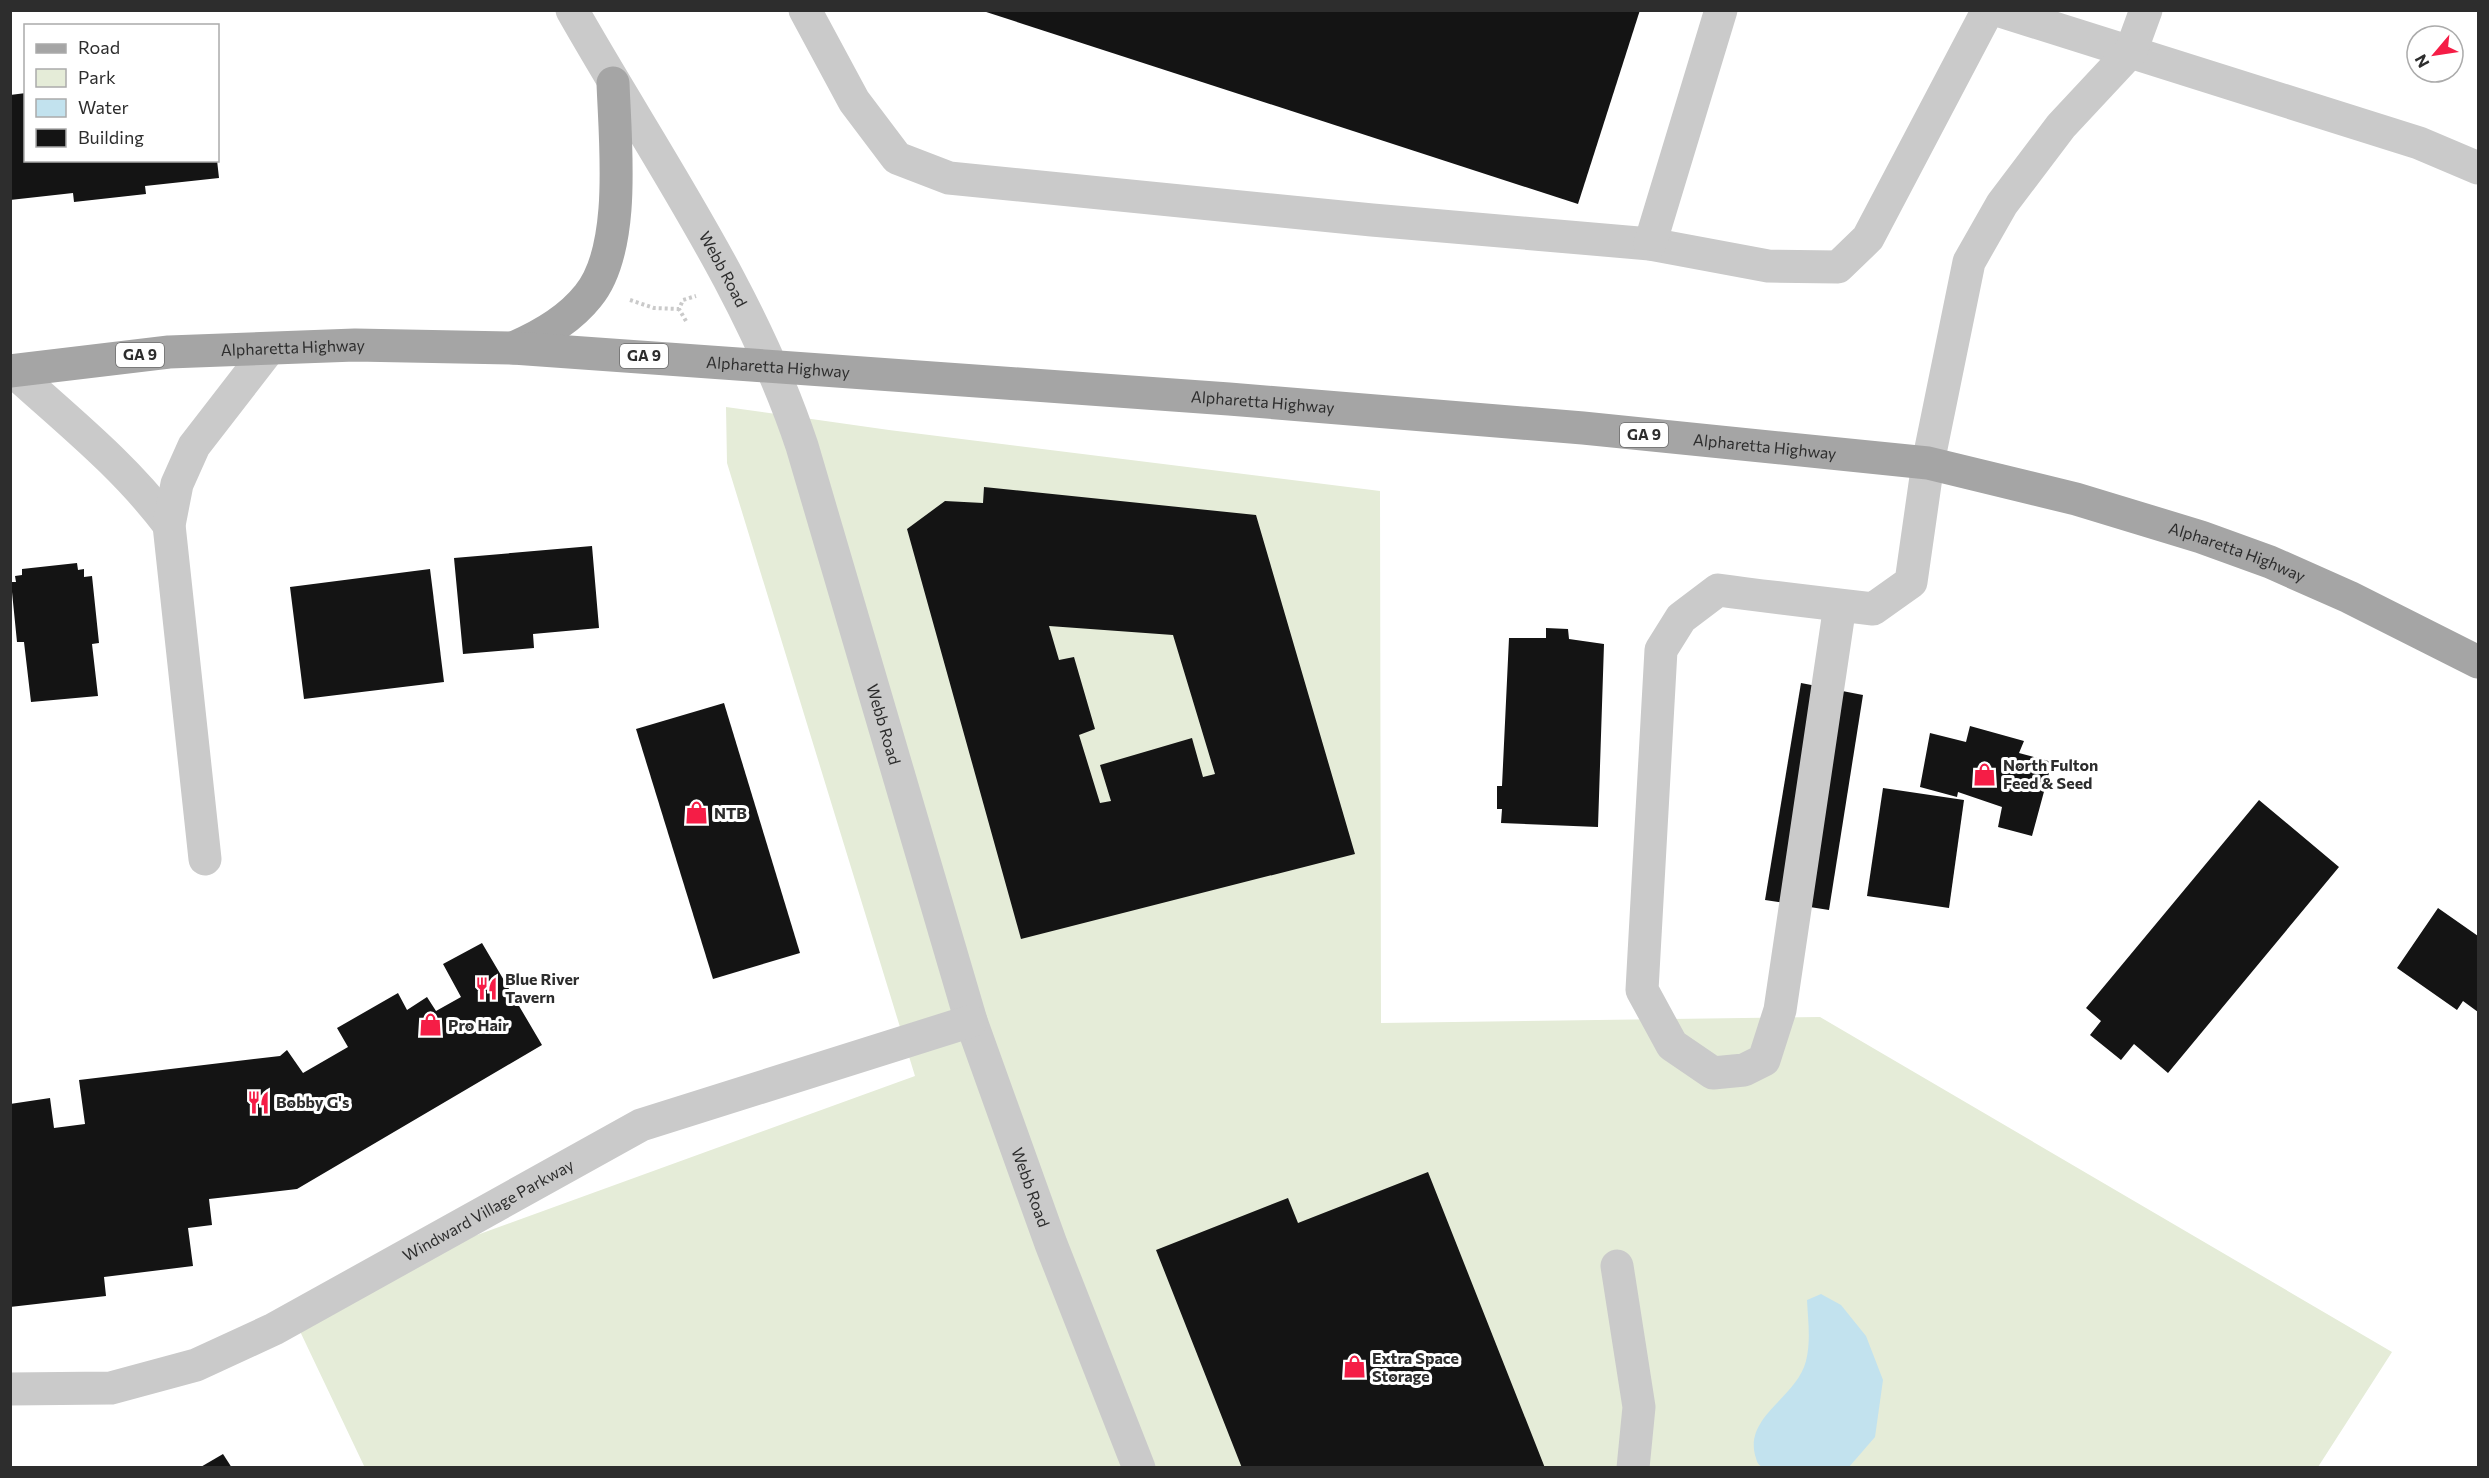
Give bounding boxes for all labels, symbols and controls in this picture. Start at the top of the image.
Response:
legend [24,24,219,162]
north arrow [2405,24,2465,84]
text: Road [78,36,120,58]
text: N [2410,52,2433,71]
text: Park [78,66,116,88]
text: Water [78,96,129,118]
text: Building [78,126,144,148]
street label: Webb Road [696,228,752,310]
street label: Alpharetta Highway [220,335,365,359]
road number: GA 9 [116,343,164,367]
road number: GA 9 [620,344,668,368]
street label: Alpharetta Highway [706,352,851,381]
street label: Alpharetta Highway [1190,386,1335,417]
road number: GA 9 [1620,423,1668,447]
street label: Alpharetta Highway [1692,429,1837,463]
street label: Alpharetta Highway [2167,518,2308,585]
street label: Webb Road [863,682,905,767]
place label: North Fulton Feed & Seed [2003,755,2098,792]
shop icon: North Fulton Feed & Seed [1972,761,1998,787]
shop icon: NTB [683,800,709,826]
place label: NTB [714,803,747,822]
place label: Blue River Tavern [505,969,580,1006]
restaurant icon: Blue River Tavern [474,975,500,1001]
shop icon: Pro Hair [417,1012,443,1038]
place label: Pro Hair [448,1015,509,1034]
restaurant icon: Bobby G's [245,1089,271,1115]
place label: Bobby G's [276,1092,349,1111]
street label: Webb Road [1008,1145,1054,1229]
street label: Windward Village Parkway [399,1154,577,1265]
place label: Extra Space Storage [1372,1348,1459,1385]
shop icon: Extra Space Storage [1341,1354,1367,1380]

